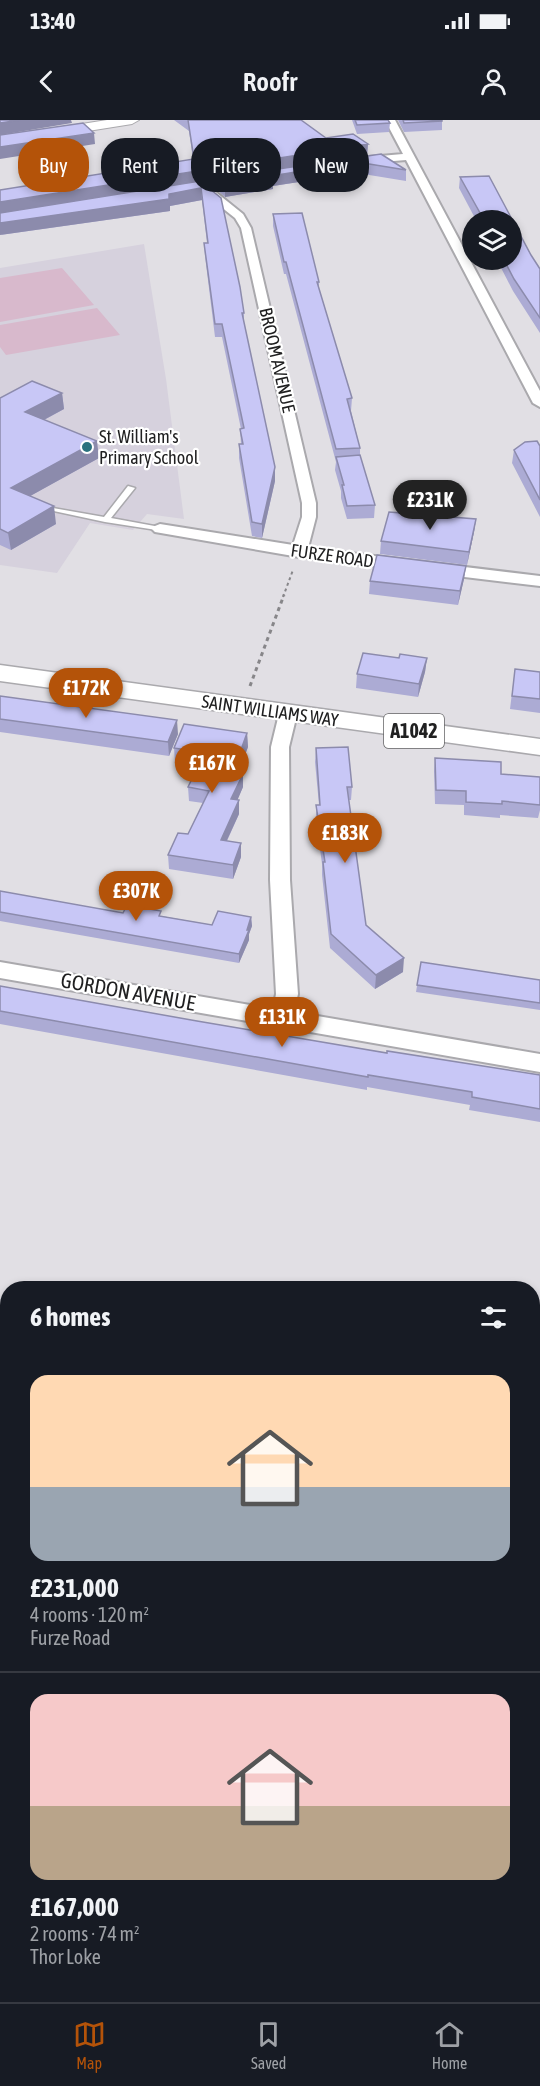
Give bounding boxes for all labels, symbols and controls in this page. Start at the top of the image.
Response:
text: 13:40 [30,8,75,34]
icon: back [30,65,63,98]
icon: person [477,65,510,98]
text: Roofr [243,66,297,97]
chip: Buy [18,138,89,192]
chip: Rent [101,138,179,192]
chip: Filters [191,138,281,192]
chip: New [293,138,369,192]
map controls [462,210,522,270]
button: layers [462,210,522,270]
street label: BROOM AVENUE [255,306,300,415]
place label: St. William's Primary School [99,426,199,468]
marker: St. William's Primary School [80,440,94,454]
pin: £231K [388,480,472,531]
text: £231K [407,488,453,511]
street label: FURZE ROAD [289,539,375,572]
pin: £172K [44,668,128,719]
text: £172K [63,676,109,699]
street label: SAINT WILLIAMS WAY [200,691,340,730]
road number: A1042 [384,714,444,748]
pin: £167K [170,743,254,794]
text: £167K [189,751,235,774]
pin: £183K [303,813,387,864]
text: £183K [322,821,368,844]
pin: £307K [94,871,178,922]
text: £307K [113,879,159,902]
street label: GORDON AVENUE [59,967,197,1015]
pin: £131K [240,997,324,1048]
text: £131K [259,1005,305,1028]
icon: filters [477,1301,510,1334]
text: 6 homes [30,1302,110,1332]
icon: home [216,1414,324,1522]
text: £231,000 [30,1573,119,1603]
text: 4 rooms · 120 m² [30,1603,149,1626]
text: Furze Road [30,1626,110,1649]
icon: home [216,1733,324,1841]
text: £167,000 [30,1892,119,1922]
text: 2 rooms · 74 m² [30,1922,140,1945]
text: Thor Loke [30,1945,101,1968]
tab: Map [73,2018,106,2072]
tab: Saved [251,2018,286,2072]
tab: Home [432,2018,467,2072]

